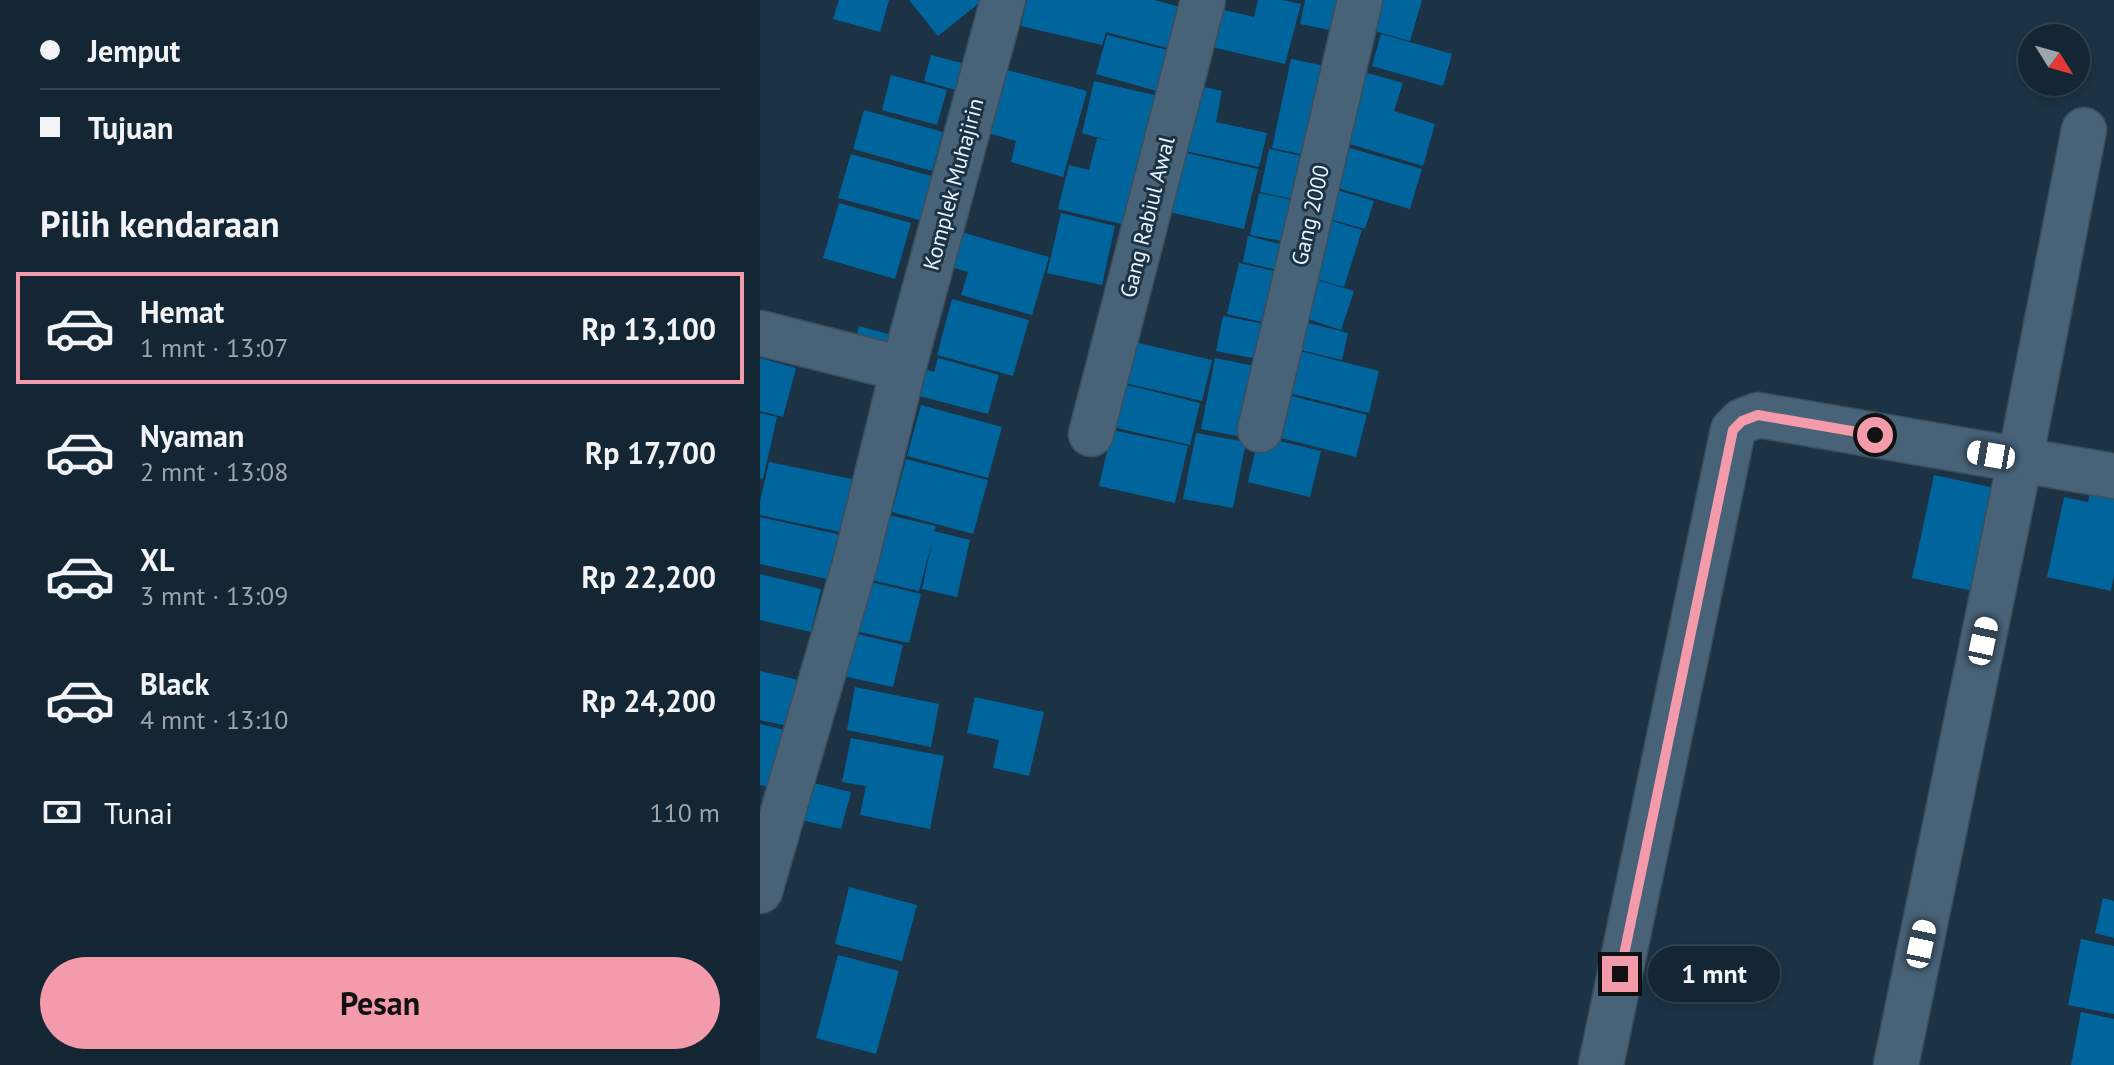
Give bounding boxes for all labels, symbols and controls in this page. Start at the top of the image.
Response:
north arrow [2018,24,2090,96]
map controls [2018,24,2090,96]
text: Jemput [88,31,180,70]
street label: Komplek Muhajirin [917,95,989,273]
text: Tujuan [88,108,173,147]
street label: Gang Rabiul Awal [1113,133,1181,300]
street label: Gang 2000 [1285,162,1335,268]
text: Pilih kendaraan [40,200,280,247]
icon: car [44,292,116,364]
text: Hemat [140,292,224,331]
text: Rp 13,100 [582,309,716,348]
text: 1 mnt · 13:07 [140,331,288,364]
icon: car [44,416,116,488]
text: Nyaman [140,416,244,455]
route start [1857,417,1893,453]
text: Rp 17,700 [585,433,716,472]
car [1965,439,2017,471]
text: 2 mnt · 13:08 [140,455,288,488]
icon: car [44,540,116,612]
text: XL [140,540,174,579]
text: Rp 22,200 [582,557,716,596]
text: 3 mnt · 13:09 [140,579,288,612]
car [1966,615,2000,667]
icon: car [44,664,116,736]
text: Black [140,664,209,703]
text: Rp 24,200 [582,681,716,720]
text: 4 mnt · 13:10 [140,703,288,736]
icon: cash [40,790,84,834]
text: Tunai [104,793,173,832]
text: 110 m [649,796,720,829]
car [1904,918,1938,970]
callout: 1 mnt [1648,946,1780,1002]
route end [1602,956,1638,992]
button: Pesan [40,957,720,1049]
text: 1 mnt [1681,957,1747,990]

